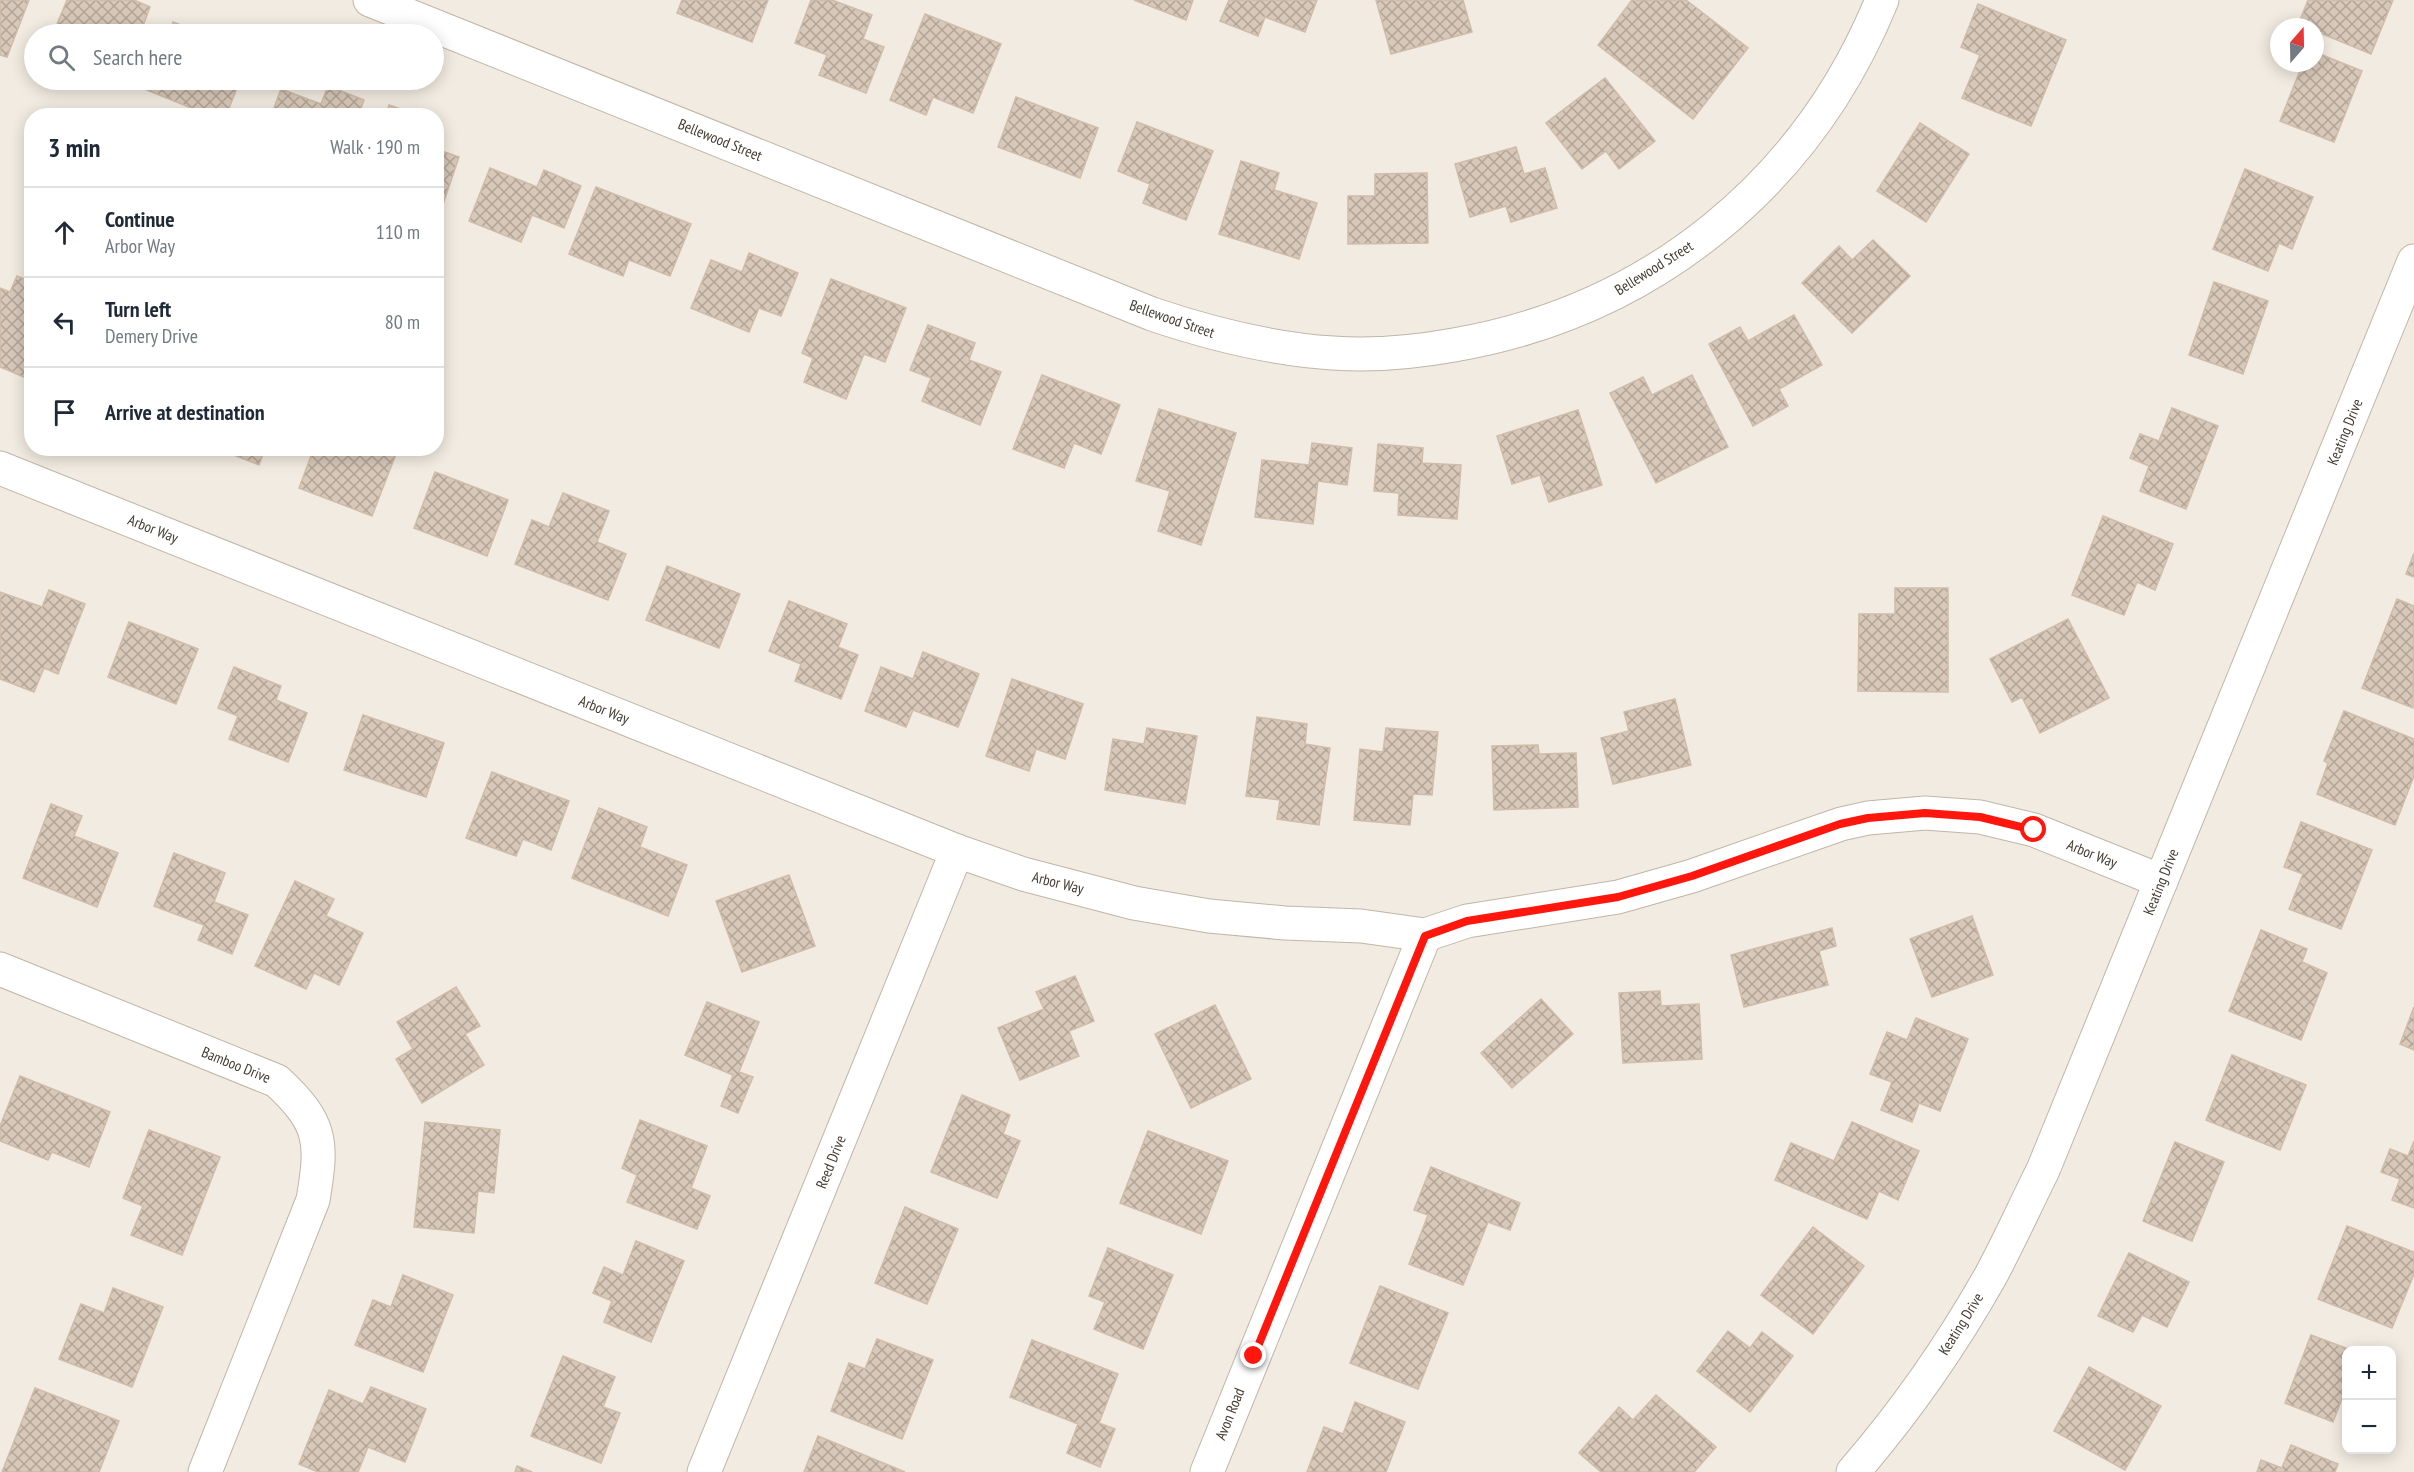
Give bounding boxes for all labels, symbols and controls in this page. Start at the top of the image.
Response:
north arrow [2270,18,2324,72]
search box [24,24,444,90]
icon: search [45,41,78,74]
text: Search here [93,43,182,71]
street label: Bellewood Street [675,114,765,165]
text: 3 min [48,131,101,164]
text: Walk · 190 m [330,134,420,160]
text: Continue [105,205,175,233]
icon: ahead [48,216,81,249]
text: 110 m [376,219,420,245]
text: Arbor Way [105,233,175,259]
street label: Bellewood Street [1611,236,1696,299]
text: Turn left [105,295,171,323]
street label: Bellewood Street [1127,295,1217,342]
icon: left [48,306,81,339]
text: 80 m [385,309,420,335]
text: Demery Drive [105,323,198,349]
icon: arrive [48,396,81,429]
street label: Keating Drive [2323,396,2366,468]
text: Arrive at destination [105,398,265,426]
street label: Arbor Way [125,510,181,547]
street label: Arbor Way [576,691,632,728]
route start [2020,816,2046,842]
street label: Arbor Way [2064,835,2120,872]
street label: Keating Drive [2139,846,2182,918]
street label: Arbor Way [1030,867,1086,898]
street label: Bamboo Drive [199,1042,273,1087]
street label: Reed Drive [811,1132,850,1191]
street label: Keating Drive [1934,1289,1987,1358]
route end [1240,1342,1266,1368]
map controls [2342,1346,2396,1454]
button: + [2342,1346,2396,1400]
street label: Avon Road [1211,1385,1249,1443]
button: − [2342,1400,2396,1454]

